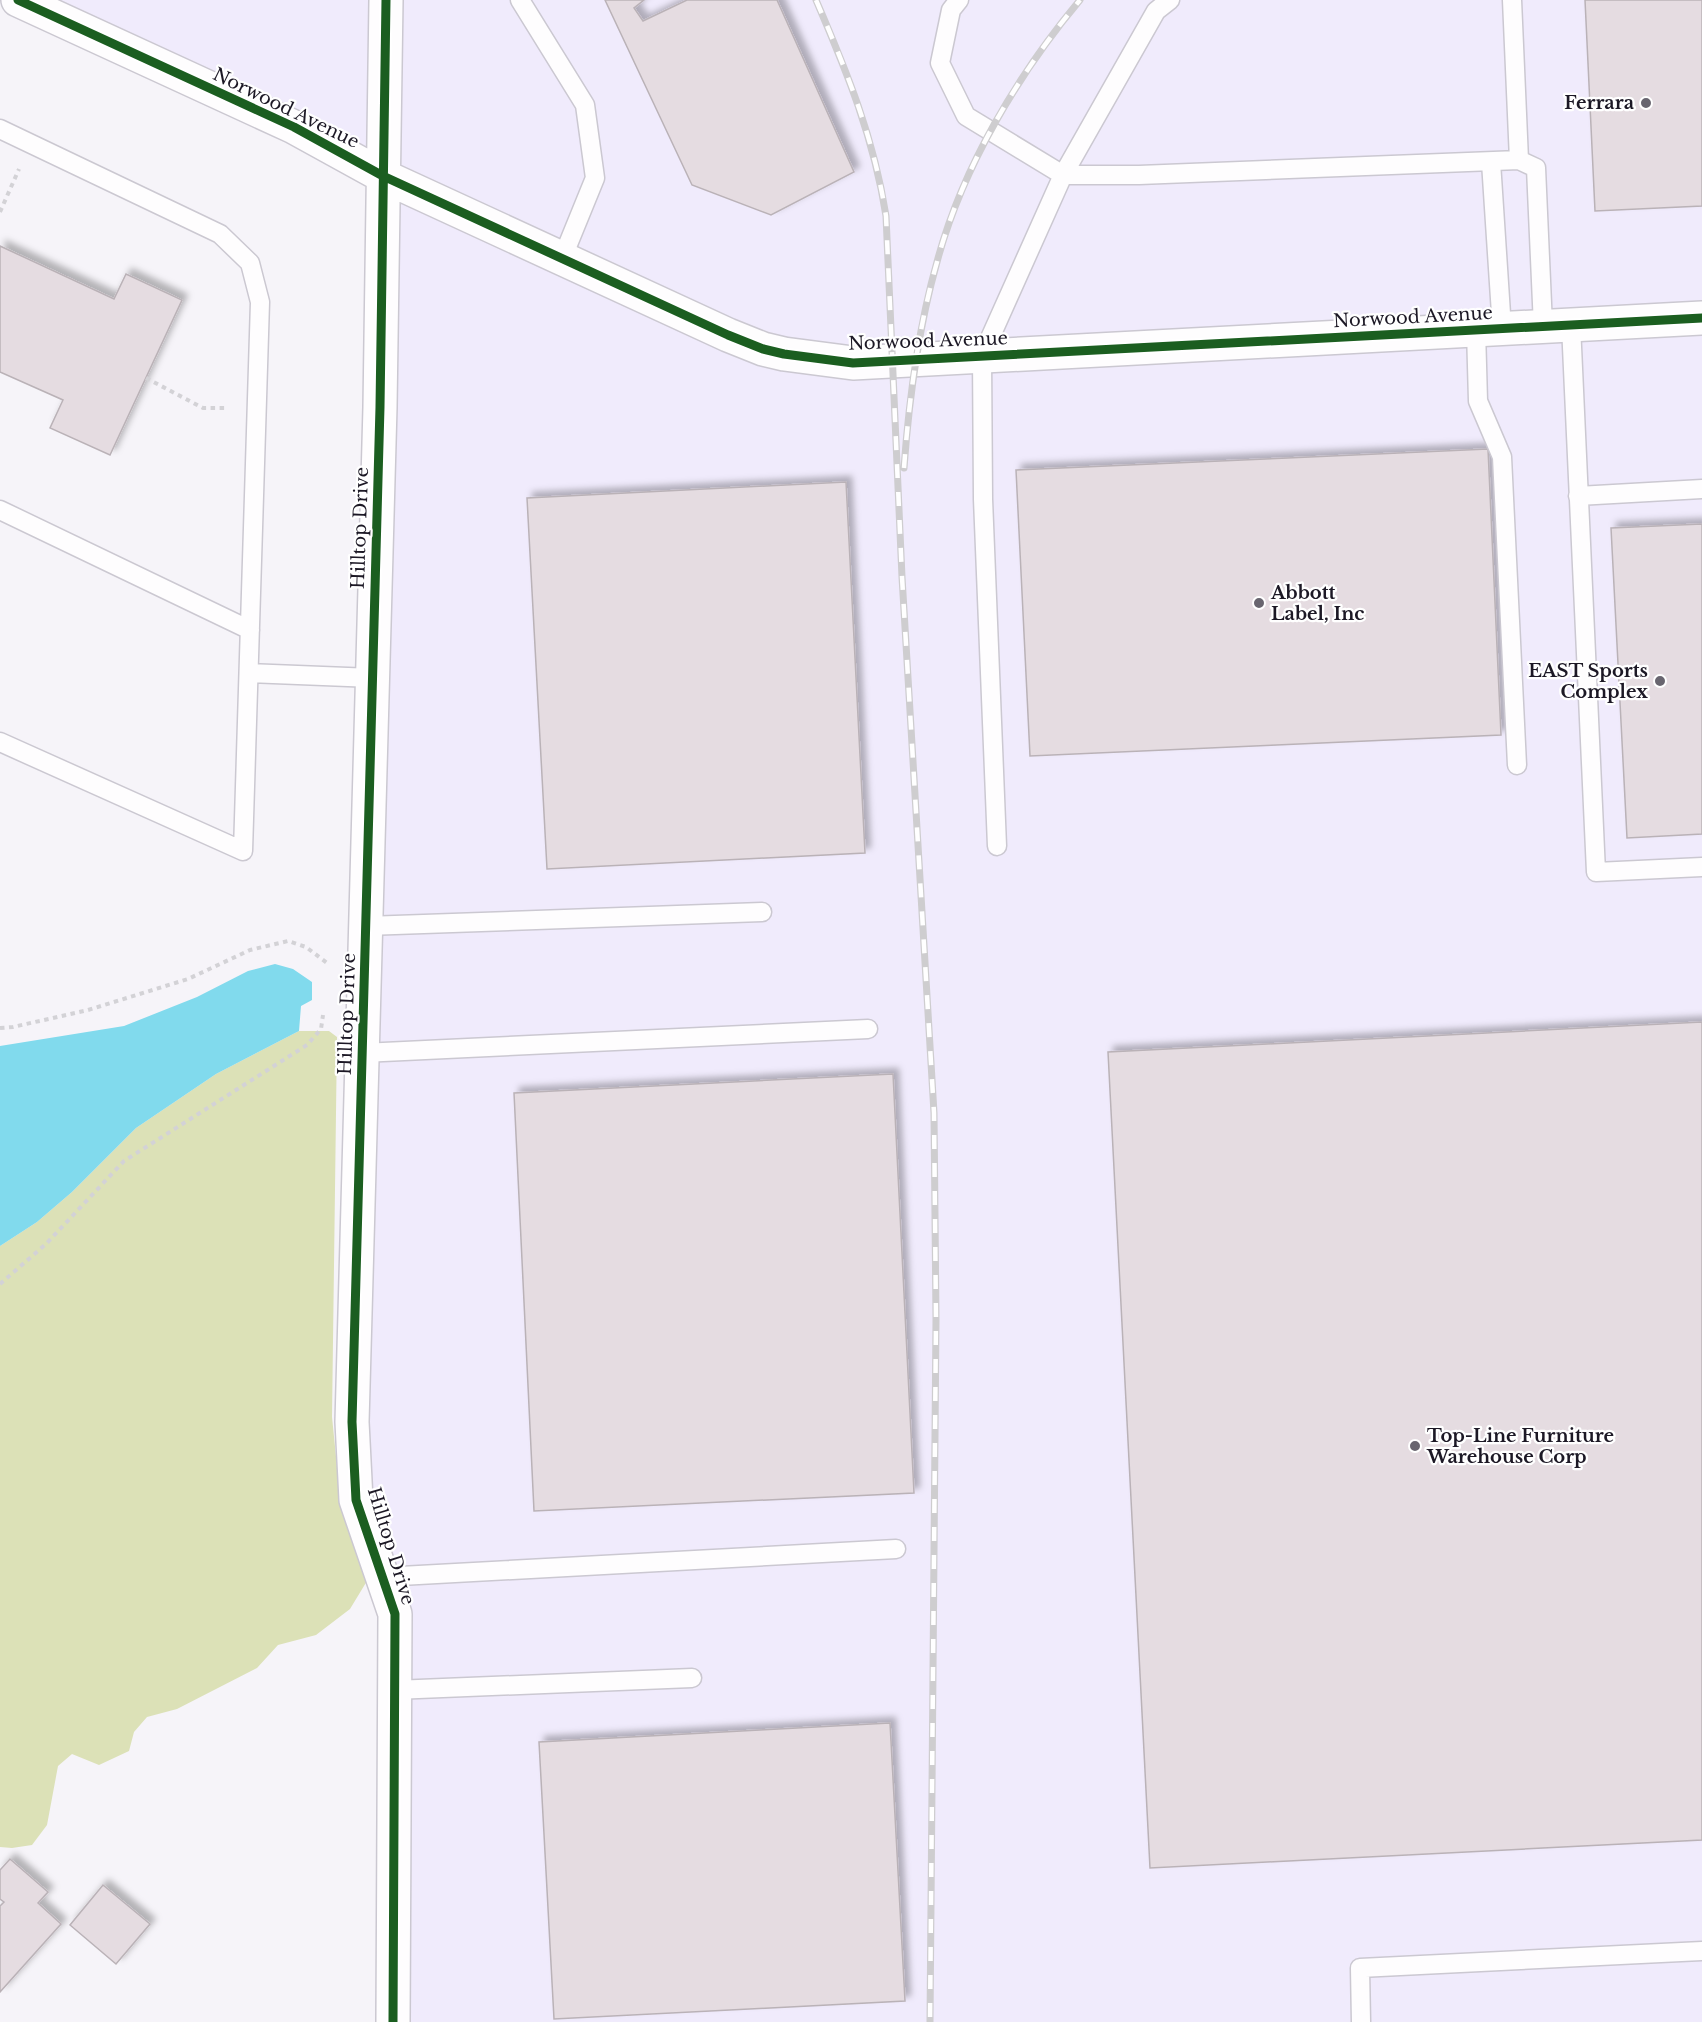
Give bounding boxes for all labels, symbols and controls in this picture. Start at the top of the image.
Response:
street label: Norwood Avenue [209,63,363,153]
place label: Ferrara [1564,92,1635,114]
marker: Ferrara [1639,96,1653,110]
street label: Norwood Avenue [1333,302,1493,332]
street label: Norwood Avenue [848,327,1008,355]
street label: Hilltop Drive [347,467,373,589]
place label: Abbott Label, Inc [1270,582,1364,625]
marker: Abbott Label, Inc [1252,596,1266,610]
place label: EAST Sports Complex [1528,660,1648,703]
marker: EAST Sports Complex [1653,674,1667,688]
street label: Hilltop Drive [334,953,360,1075]
place label: Top-Line Furniture Warehouse Corp [1426,1425,1614,1468]
marker: Top-Line Furniture Warehouse Corp [1408,1439,1422,1453]
street label: Hilltop Drive [363,1484,419,1608]

